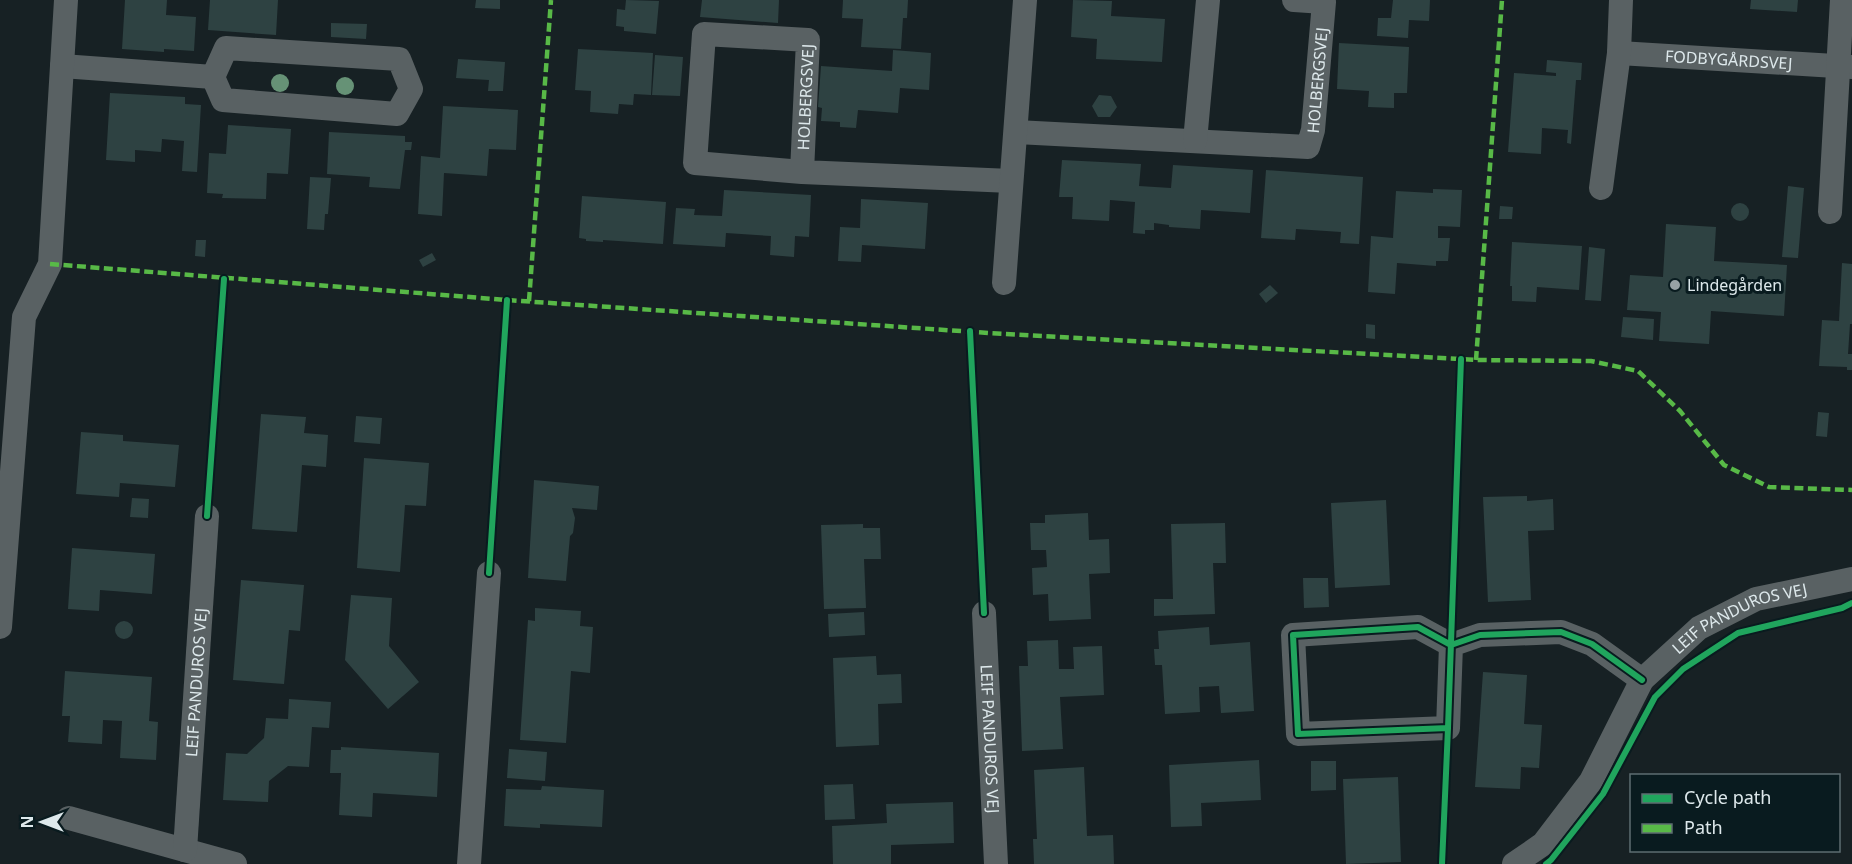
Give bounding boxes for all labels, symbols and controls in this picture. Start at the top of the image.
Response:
street label: HOLBERGSVEJ [1302,26,1333,134]
street label: HOLBERGSVEJ [792,43,819,151]
street label: FODBYGÅRDSVEJ [1664,45,1793,74]
place label: Lindegården [1687,274,1782,296]
marker: Lindegården [1668,278,1682,292]
street label: LEIF PANDUROS VEJ [1667,578,1809,659]
street label: LEIF PANDUROS VEJ [180,607,212,758]
street label: LEIF PANDUROS VEJ [975,664,1005,814]
legend [1630,774,1840,852]
text: Cycle path [1684,785,1771,809]
north arrow [12,792,72,852]
text: N [16,815,38,829]
text: Path [1684,815,1723,839]

